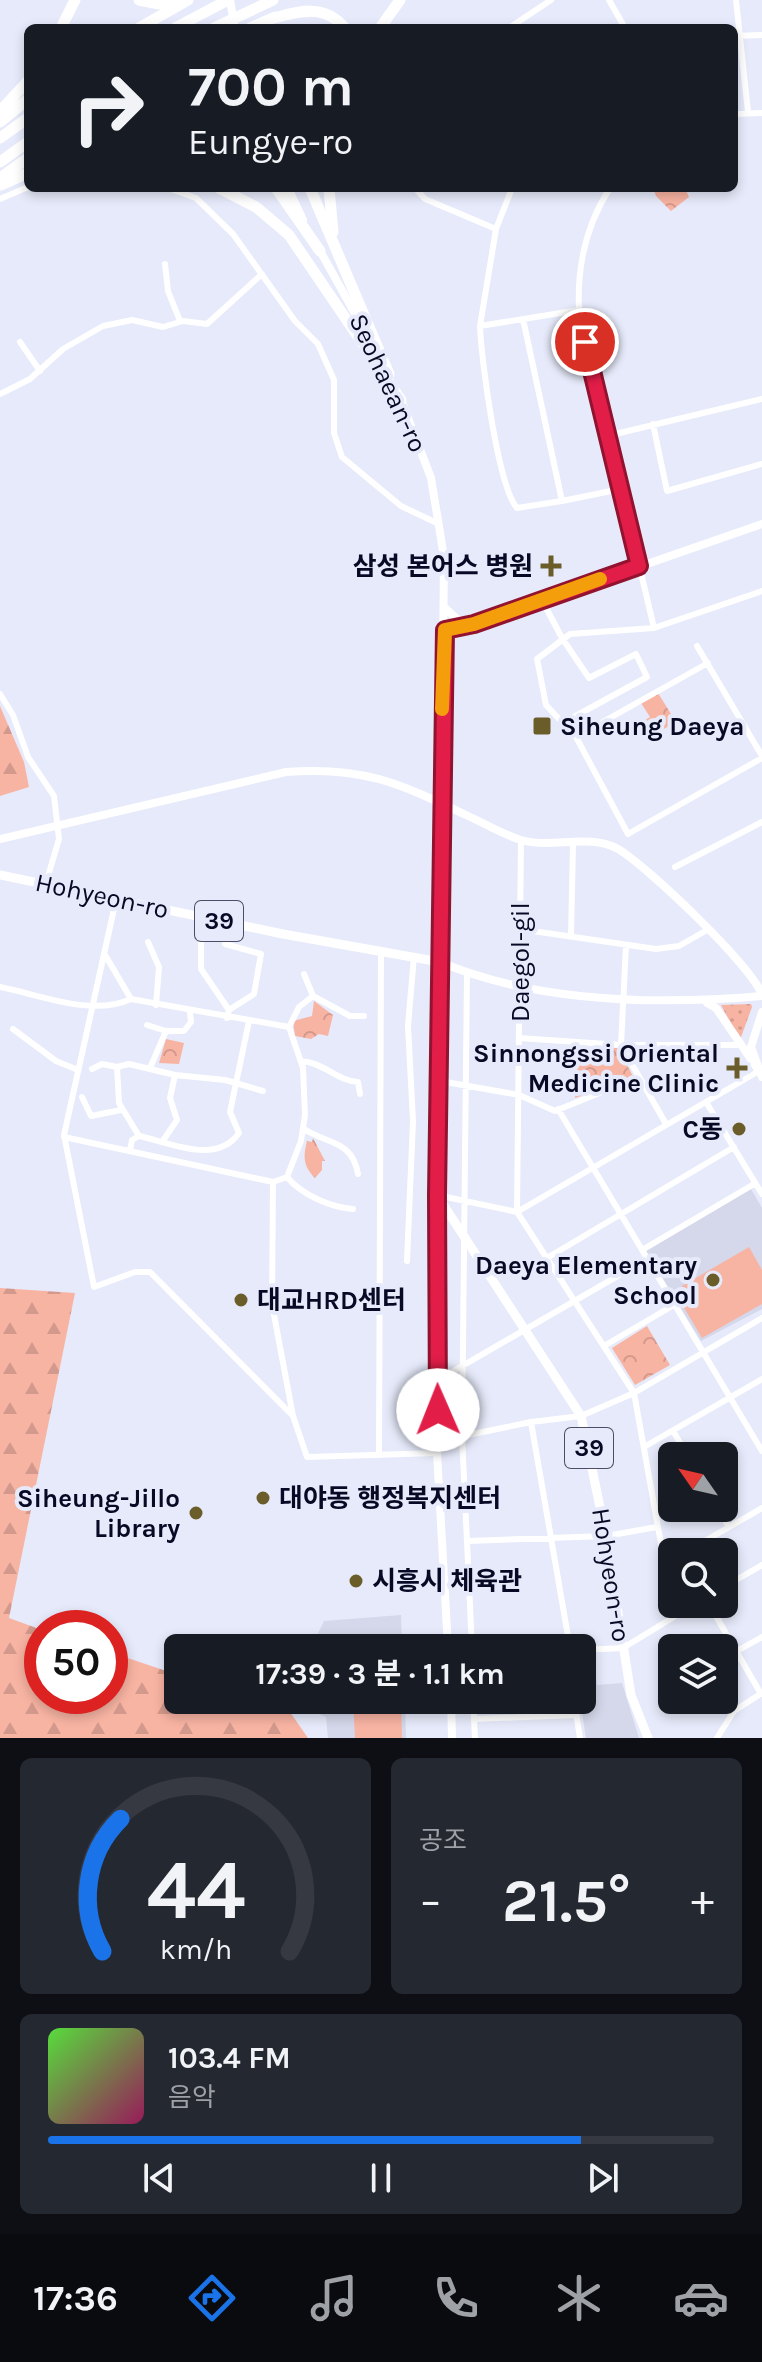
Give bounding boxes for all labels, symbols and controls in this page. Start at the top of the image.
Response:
text: 700 m [188,54,354,119]
icon: right [56,56,160,160]
text: Eungye-ro [188,121,353,163]
pin [551,308,619,376]
street label: Seohaean-ro [342,309,434,457]
icon: arrive [563,320,607,364]
place label: 삼성 본어스 병원 [352,551,533,582]
marker: 삼성 본어스 병원 [540,555,562,577]
place label: Siheung Daeya [560,711,744,742]
marker: Siheung Daeya [531,715,553,737]
street label: Hohyeon-ro [33,867,171,925]
road number: 39 [195,901,243,941]
street label: Daegol-gil [505,902,536,1022]
place label: Sinnongssi Oriental Medicine Clinic [473,1038,719,1099]
marker: Sinnongssi Oriental Medicine Clinic [726,1057,748,1079]
place label: C동 [683,1114,723,1145]
marker: C동 [730,1120,748,1138]
place label: Daeya Elementary School [475,1250,697,1311]
marker: Daeya Elementary School [704,1271,722,1289]
place label: 대교HRD센터 [257,1285,406,1316]
marker: 대교HRD센터 [232,1291,250,1309]
position arrow [396,1368,480,1452]
road number: 39 [565,1428,613,1468]
north arrow [658,1442,738,1522]
map controls [658,1442,738,1714]
place label: Siheung-Jillo Library [17,1483,180,1544]
place label: 대야동 행정복지센터 [279,1483,501,1514]
marker: 대야동 행정복지센터 [254,1489,272,1507]
marker: Siheung-Jillo Library [187,1504,205,1522]
street label: Hohyeon-ro [585,1506,637,1644]
button: search [658,1538,738,1618]
place label: 시흥시 체육관 [372,1566,522,1597]
marker: 시흥시 체육관 [347,1572,365,1590]
speed limit sign: 50 [24,1610,128,1714]
button: layers [658,1634,738,1714]
text: 17:39 · 3 분 · 1.1 km [255,1656,505,1692]
text: 공조 [419,1825,467,1856]
text: 44 [146,1842,245,1939]
text: 21.5° [502,1866,631,1936]
text: − [419,1875,442,1926]
text: + [691,1875,714,1926]
text: km/h [159,1933,232,1966]
text: 103.4 FM [168,2040,291,2076]
text: 음악 [168,2082,216,2113]
icon: previous [137,2156,181,2200]
icon: pause [359,2156,403,2200]
icon: next [581,2156,625,2200]
icon: directions [184,2270,240,2326]
icon: music [306,2270,362,2326]
icon: phone [428,2270,484,2326]
icon: climate [551,2270,607,2326]
icon: car [673,2270,729,2326]
text: 17:36 [33,2277,118,2319]

